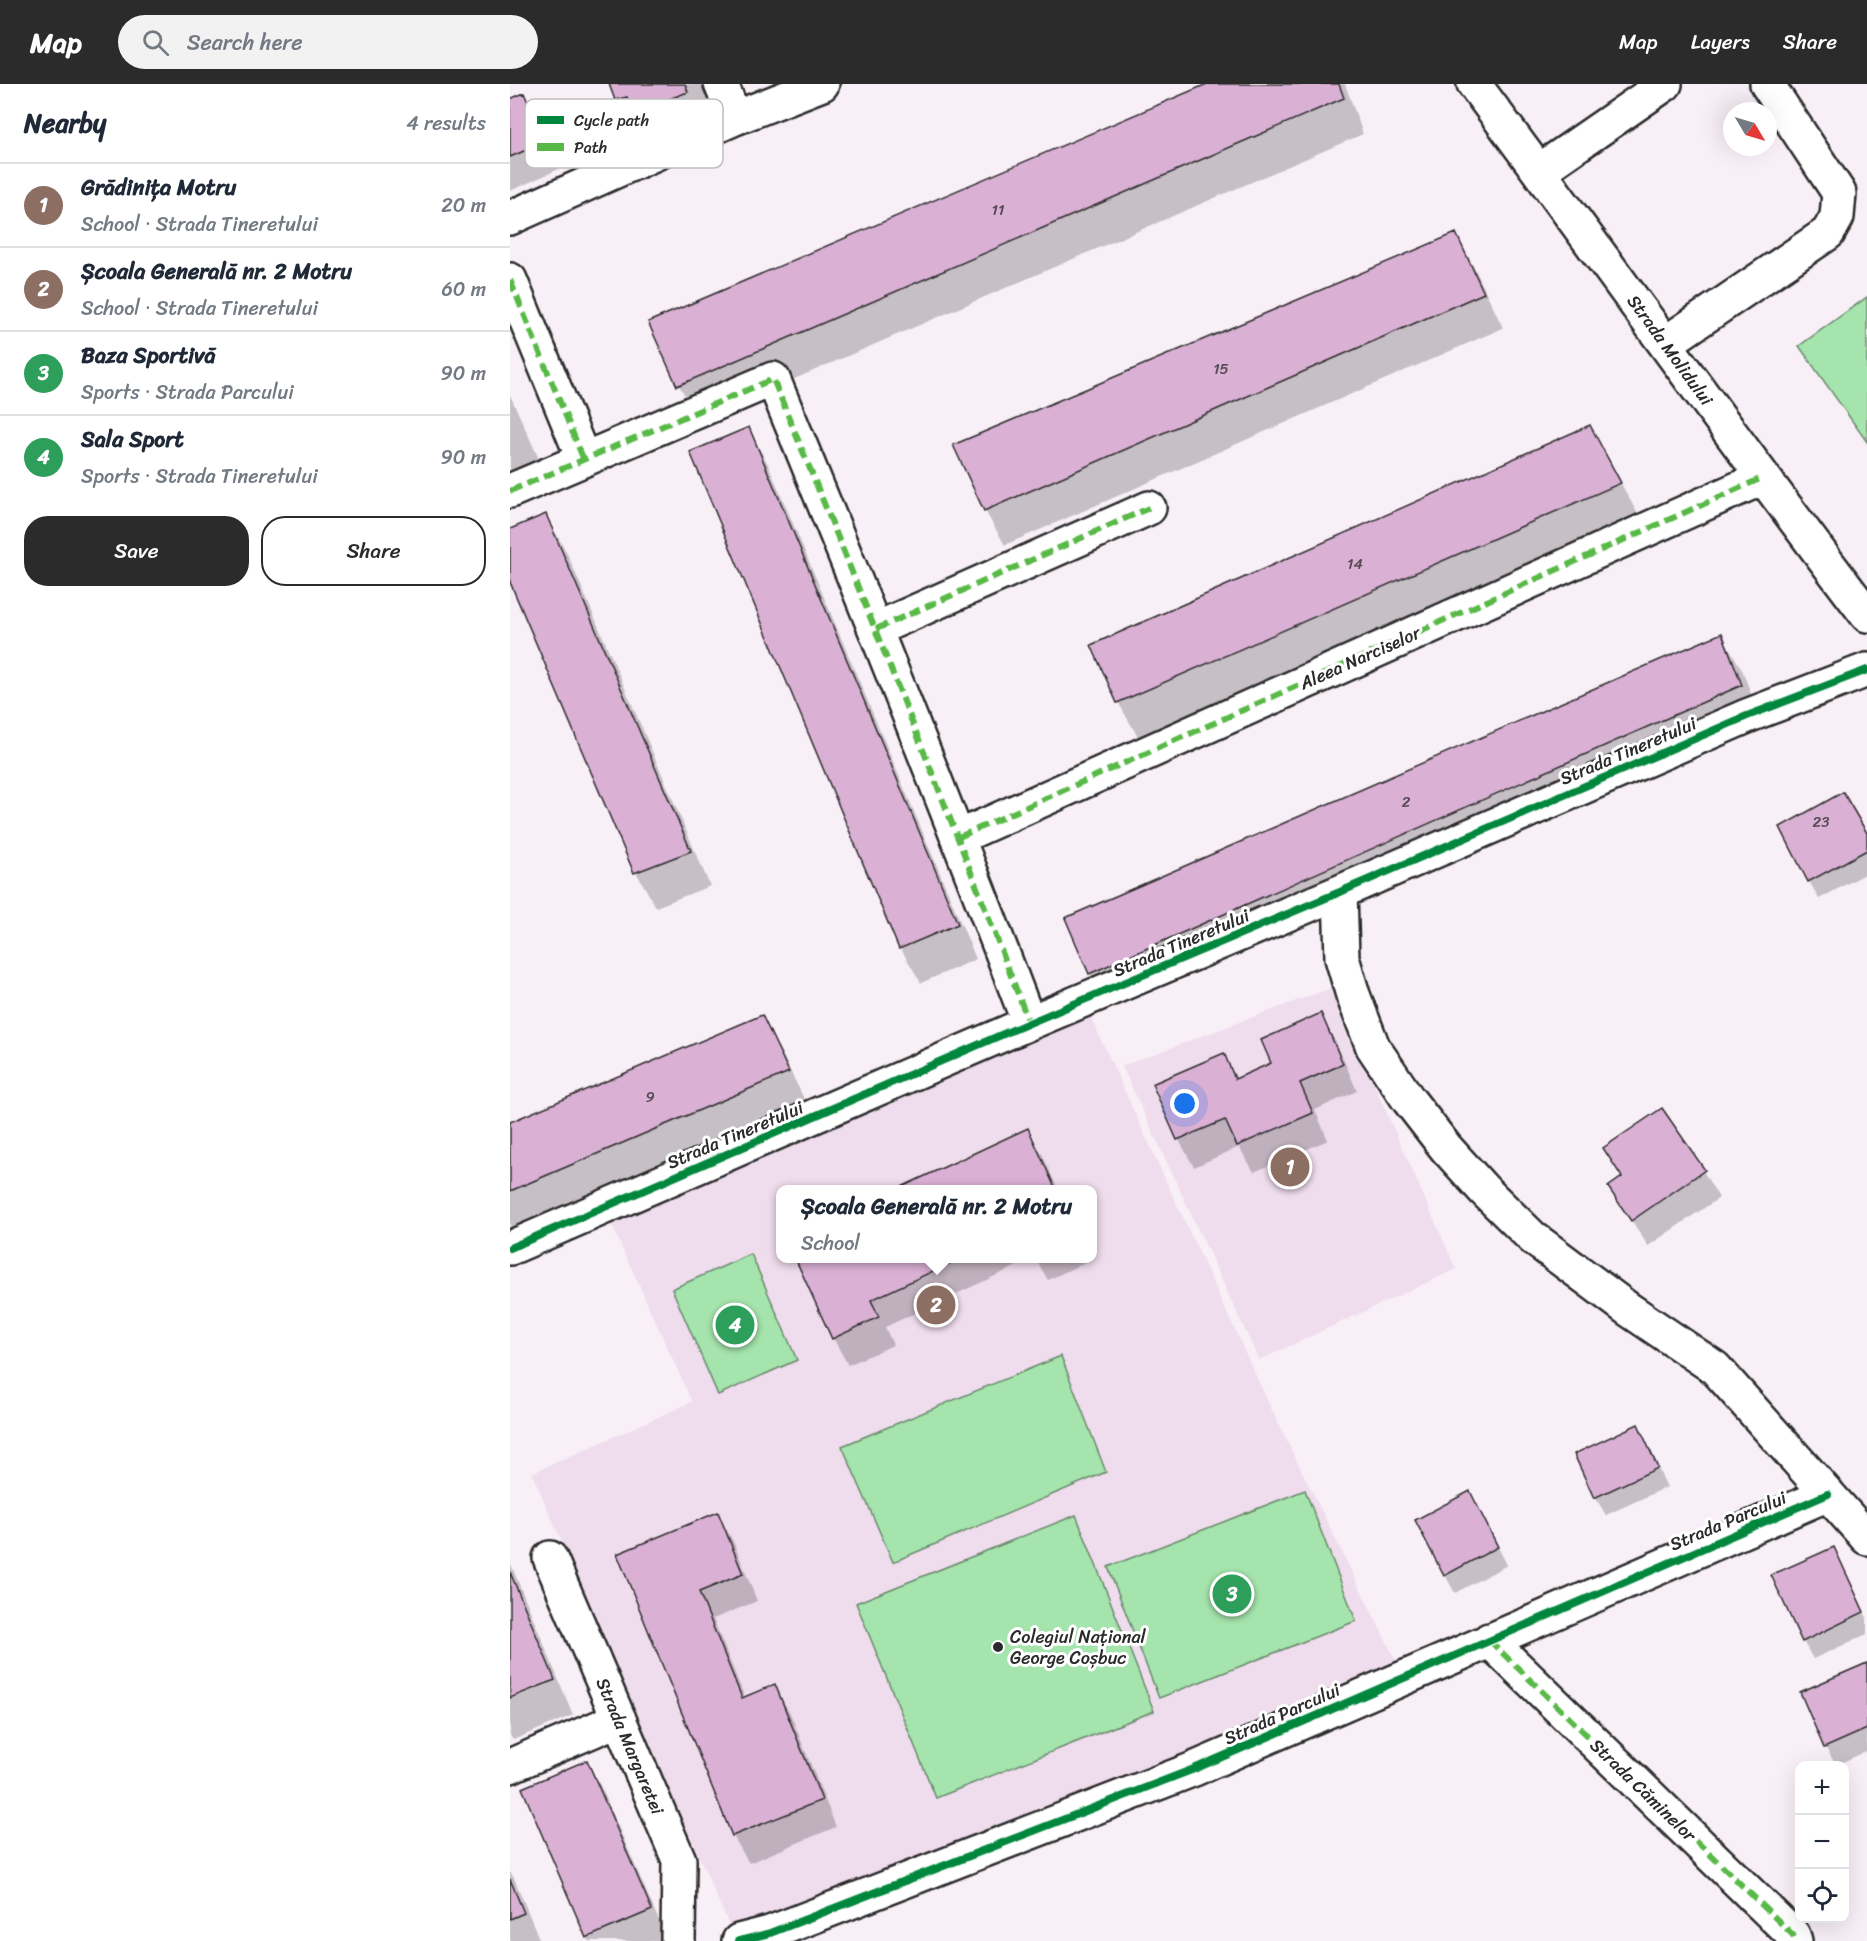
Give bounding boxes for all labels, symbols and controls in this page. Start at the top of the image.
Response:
search box [118,15,538,69]
text: Map [30,18,82,67]
text: Search here [187,23,303,62]
text: Map [1619,23,1658,61]
text: Layers [1691,23,1750,61]
text: Share [1783,23,1837,61]
icon: search [139,26,172,59]
legend [525,99,723,168]
text: Nearby [24,100,106,146]
north arrow [1723,102,1777,156]
text: 4 results [406,106,486,141]
text: Cycle path [574,106,649,135]
text: Path [574,133,607,162]
text: Grădinița Motru [81,168,236,207]
text: 1 [39,188,48,223]
text: 20 m [441,188,486,223]
house number: 11 [992,197,1004,223]
text: School · Strada Tineretului [81,207,318,242]
text: Școala Generală nr. 2 Motru [81,252,352,291]
text: 2 [38,272,49,307]
text: 60 m [441,272,486,307]
street label: Strada Molidului [1618,287,1722,413]
text: School · Strada Tineretului [81,291,318,326]
text: Baza Sportivă [81,336,215,375]
text: 3 [38,356,49,391]
text: 90 m [441,356,486,391]
house number: 15 [1213,356,1229,382]
text: Sports · Strada Parcului [81,375,294,410]
text: Sala Sport [81,420,184,459]
text: 4 [37,440,50,475]
text: 90 m [441,440,486,475]
text: Sports · Strada Tineretului [81,459,318,494]
button: Save [24,516,249,586]
button: Share [261,516,486,586]
house number: 14 [1347,551,1363,577]
street label: Aleea Narciselor [1293,616,1427,699]
street label: Strada Tineretului [1555,707,1702,794]
house number: 2 [1402,789,1411,815]
house number: 23 [1813,809,1829,835]
street label: Strada Tineretului [1108,899,1255,986]
house number: 9 [645,1084,655,1110]
your location [1170,1089,1199,1118]
street label: Strada Tineretului [662,1091,809,1178]
pin: 1 [1270,1144,1310,1190]
popup [776,1185,1097,1263]
text: Școala Generală nr. 2 Motru [801,1187,1072,1226]
text: School [801,1226,860,1261]
pin: 2 [916,1282,956,1328]
pin: 4 [716,1302,754,1348]
street label: Strada Parcului [1664,1482,1793,1560]
pin: 3 [1212,1572,1252,1616]
place label: Colegiul Național George Coșbuc [1010,1621,1146,1674]
marker: Colegiul Național George Coșbuc [991,1640,1005,1654]
street label: Strada Margaretei [587,1672,674,1820]
street label: Strada Parcului [1219,1674,1346,1754]
street label: Strada Căminelor [1582,1730,1705,1851]
map controls [1795,1761,1849,1923]
button: + [1795,1761,1849,1815]
button: − [1795,1815,1849,1869]
button: locate [1795,1869,1849,1923]

